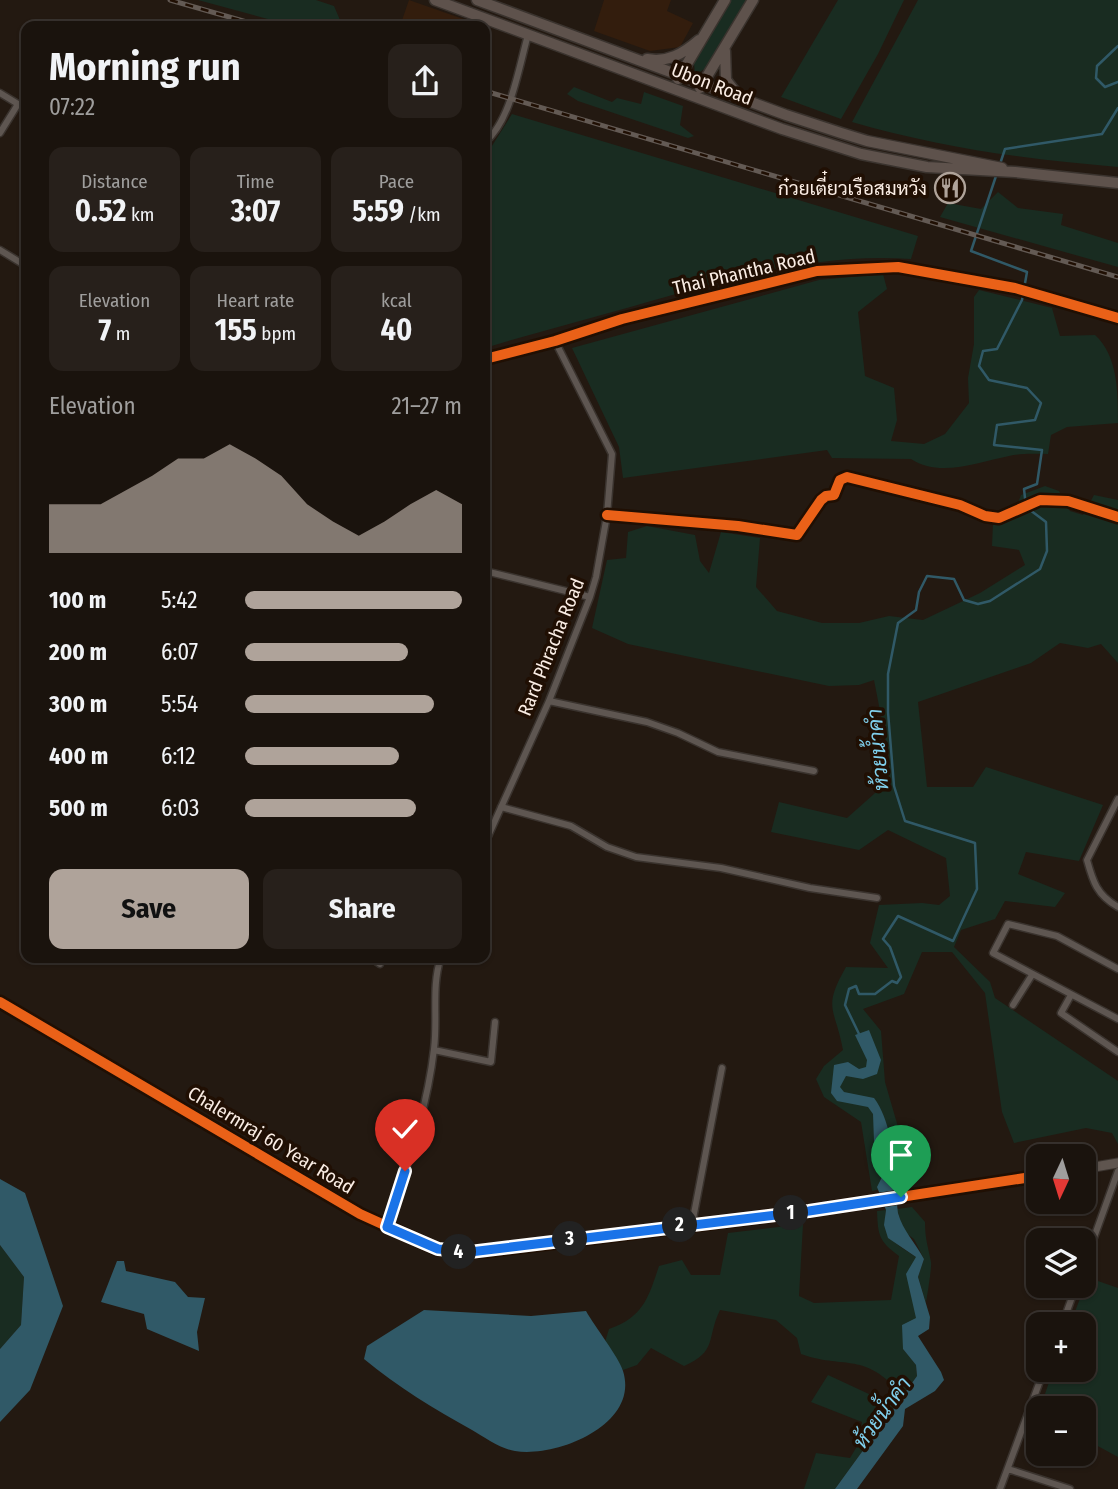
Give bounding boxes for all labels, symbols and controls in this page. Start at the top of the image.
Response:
text: Morning run [49,44,241,90]
button: share [388,44,462,118]
street label: Ubon Road [668,58,756,110]
text: 07:22 [49,93,95,121]
text: Distance [81,170,148,193]
text: Time [237,170,274,193]
text: Pace [379,170,414,193]
place label: ก๋วยเตี๋ยวเรือสมหวัง [778,170,927,200]
restaurant icon: ก๋วยเตี๋ยวเรือสมหวัง [933,171,967,205]
text: 0.52 [75,193,126,229]
text: 3:07 [231,193,280,229]
text: 5:59 [352,193,404,229]
text: km [126,203,154,226]
text: /km [404,203,441,226]
street label: Thai Phantha Road [670,244,818,300]
text: Elevation [79,289,150,312]
text: Heart rate [216,289,295,312]
text: kcal [381,289,412,312]
text: 7 [99,312,111,348]
text: 155 [215,312,257,348]
text: 40 [381,312,412,348]
text: m [111,322,130,345]
text: bpm [257,322,296,345]
text: Elevation [49,392,136,420]
text: 21–27 m [392,392,462,420]
street label: Rard Phracha Road [513,575,589,719]
text: 100 m [49,586,106,614]
text: 5:42 [161,586,197,614]
text: 200 m [49,638,107,666]
text: 6:07 [161,638,198,666]
text: 300 m [49,690,107,718]
text: 5:54 [161,690,198,718]
water label: ห้วยน้ำคำ [856,708,895,793]
text: 400 m [49,742,108,770]
text: 6:12 [161,742,195,770]
text: 500 m [49,794,108,822]
text: 6:03 [161,794,199,822]
button: Save [49,869,249,949]
button: Share [263,869,462,949]
street label: Chalermraj 60 Year Road [184,1081,358,1199]
pin [375,1099,435,1171]
icon: check [386,1110,424,1148]
pin [871,1125,931,1197]
icon: arrive [882,1136,920,1174]
north arrow [1026,1144,1096,1214]
map controls [1026,1144,1096,1466]
pin: 1 [774,1196,808,1230]
text: 1 [786,1201,795,1224]
pin: 2 [662,1208,698,1242]
text: 2 [675,1213,684,1236]
pin: 3 [552,1222,588,1256]
text: 3 [565,1227,574,1250]
button: layers [1026,1228,1096,1298]
pin: 4 [442,1234,476,1270]
text: 4 [454,1240,463,1263]
button: + [1026,1312,1096,1382]
water label: ห้วยน้ำคำ [843,1369,917,1454]
button: − [1026,1396,1096,1466]

